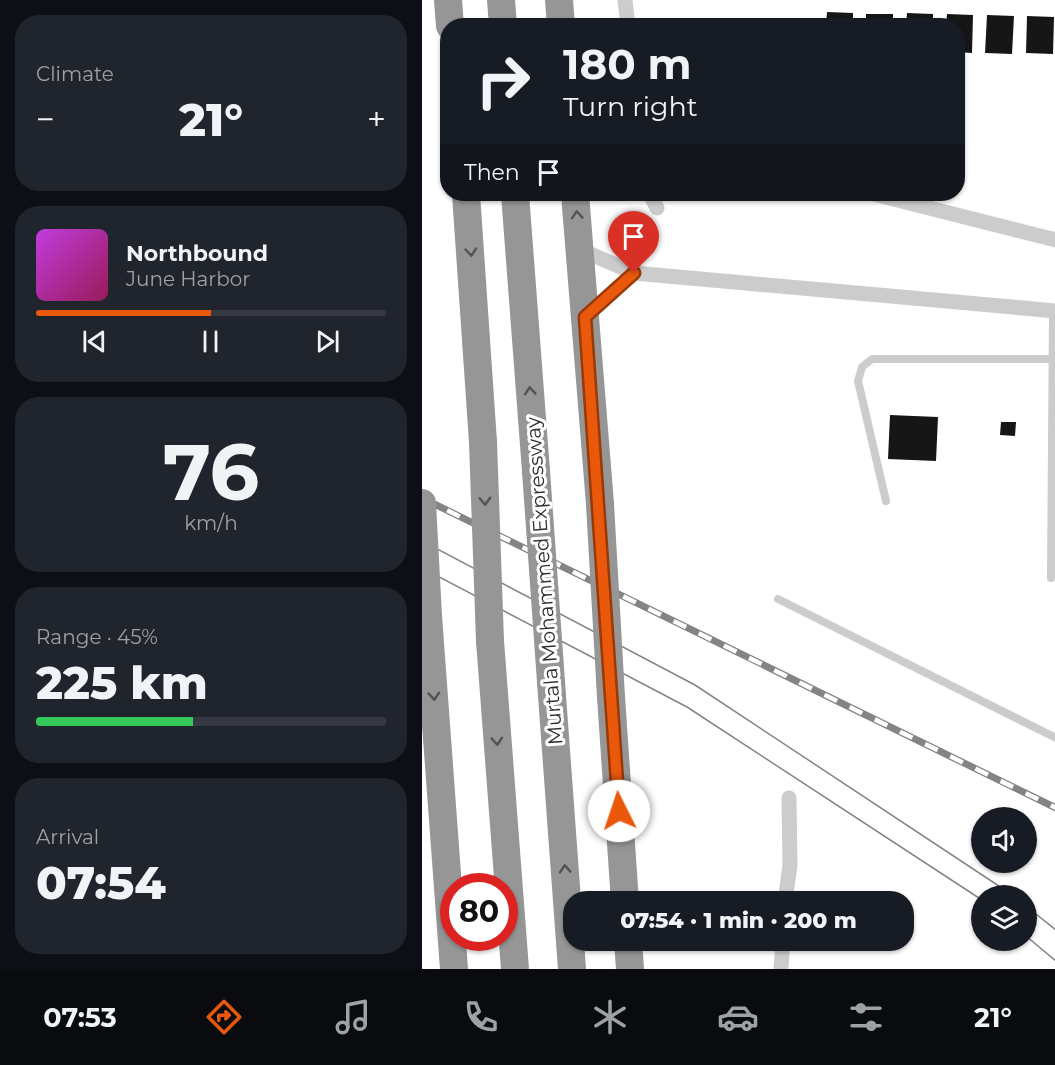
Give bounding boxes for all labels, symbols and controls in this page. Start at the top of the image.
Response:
text: 180 m [563,38,692,90]
icon: right [464,42,542,120]
text: Climate [36,62,114,86]
text: Turn right [563,90,698,123]
text: 21° [179,92,243,147]
text: − [36,99,55,139]
text: + [367,99,386,139]
icon: arrive [532,156,565,189]
text: Then [464,159,520,186]
one-way arrow [571,210,584,219]
pin [608,211,659,273]
icon: arrive [617,220,650,253]
text: Northbound [126,240,268,267]
one-way arrow [464,247,477,256]
text: June Harbor [126,267,250,291]
icon: previous [78,325,111,358]
icon: pause [194,325,227,358]
icon: next [311,325,344,358]
one-way arrow [524,387,537,396]
street label: Murtala Mohammed Expressway [521,416,567,746]
text: 76 [163,424,259,520]
one-way arrow [479,496,491,505]
text: km/h [184,511,238,535]
text: Range · 45% [36,625,158,649]
text: 225 km [36,655,208,710]
one-way arrow [427,691,440,700]
one-way arrow [491,737,504,746]
position arrow [587,779,651,843]
map controls [971,807,1037,951]
button: sound [971,807,1037,873]
text: Arrival [36,825,99,849]
text: 07:54 [36,855,166,910]
one-way arrow [558,864,571,873]
speed limit sign: 80 [440,873,518,951]
button: layers [971,885,1037,951]
text: 07:54 · 1 min · 200 m [620,907,857,934]
icon: directions [203,996,245,1038]
icon: music [332,996,374,1038]
icon: phone [460,996,502,1038]
icon: climate [589,996,631,1038]
icon: car [717,996,759,1038]
icon: filters [845,996,887,1038]
text: 07:53 [43,1001,117,1034]
text: 21° [974,1001,1012,1034]

